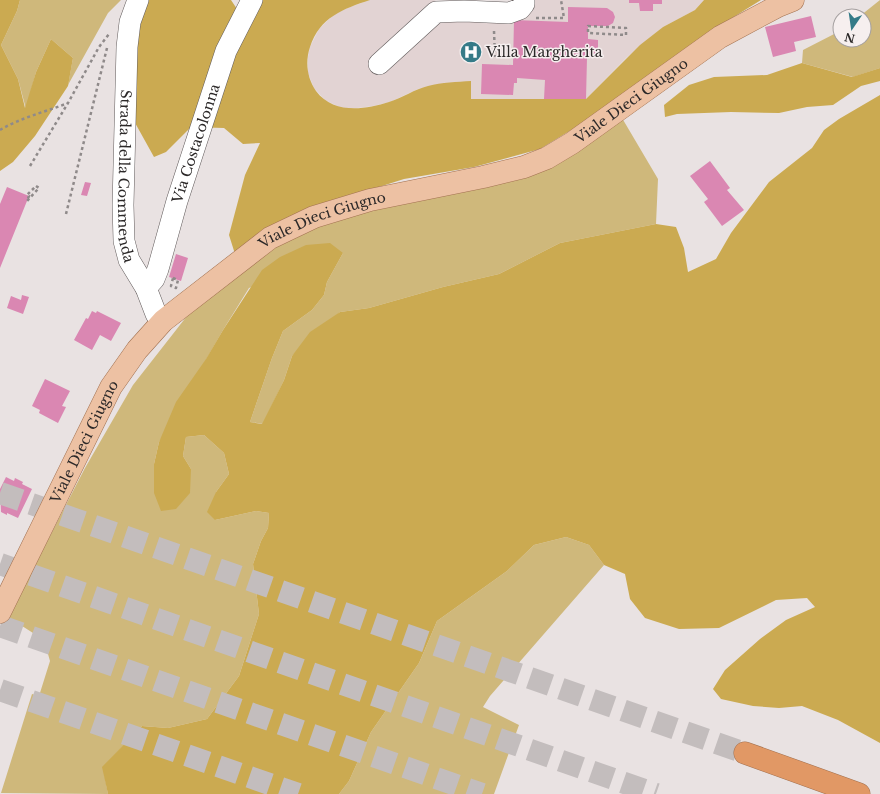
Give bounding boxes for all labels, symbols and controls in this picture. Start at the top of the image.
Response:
north arrow [832,8,872,48]
text: N [842,30,856,46]
hospital icon: Villa Margherita [458,39,484,65]
place label: Villa Margherita [485,43,603,61]
street label: Viale Dieci Giugno [570,54,691,148]
street label: Via Costacolonna [168,81,224,206]
street label: Strada della Commenda [114,89,138,265]
street label: Viale Dieci Giugno [254,188,387,253]
street label: Viale Dieci Giugno [46,376,122,507]

